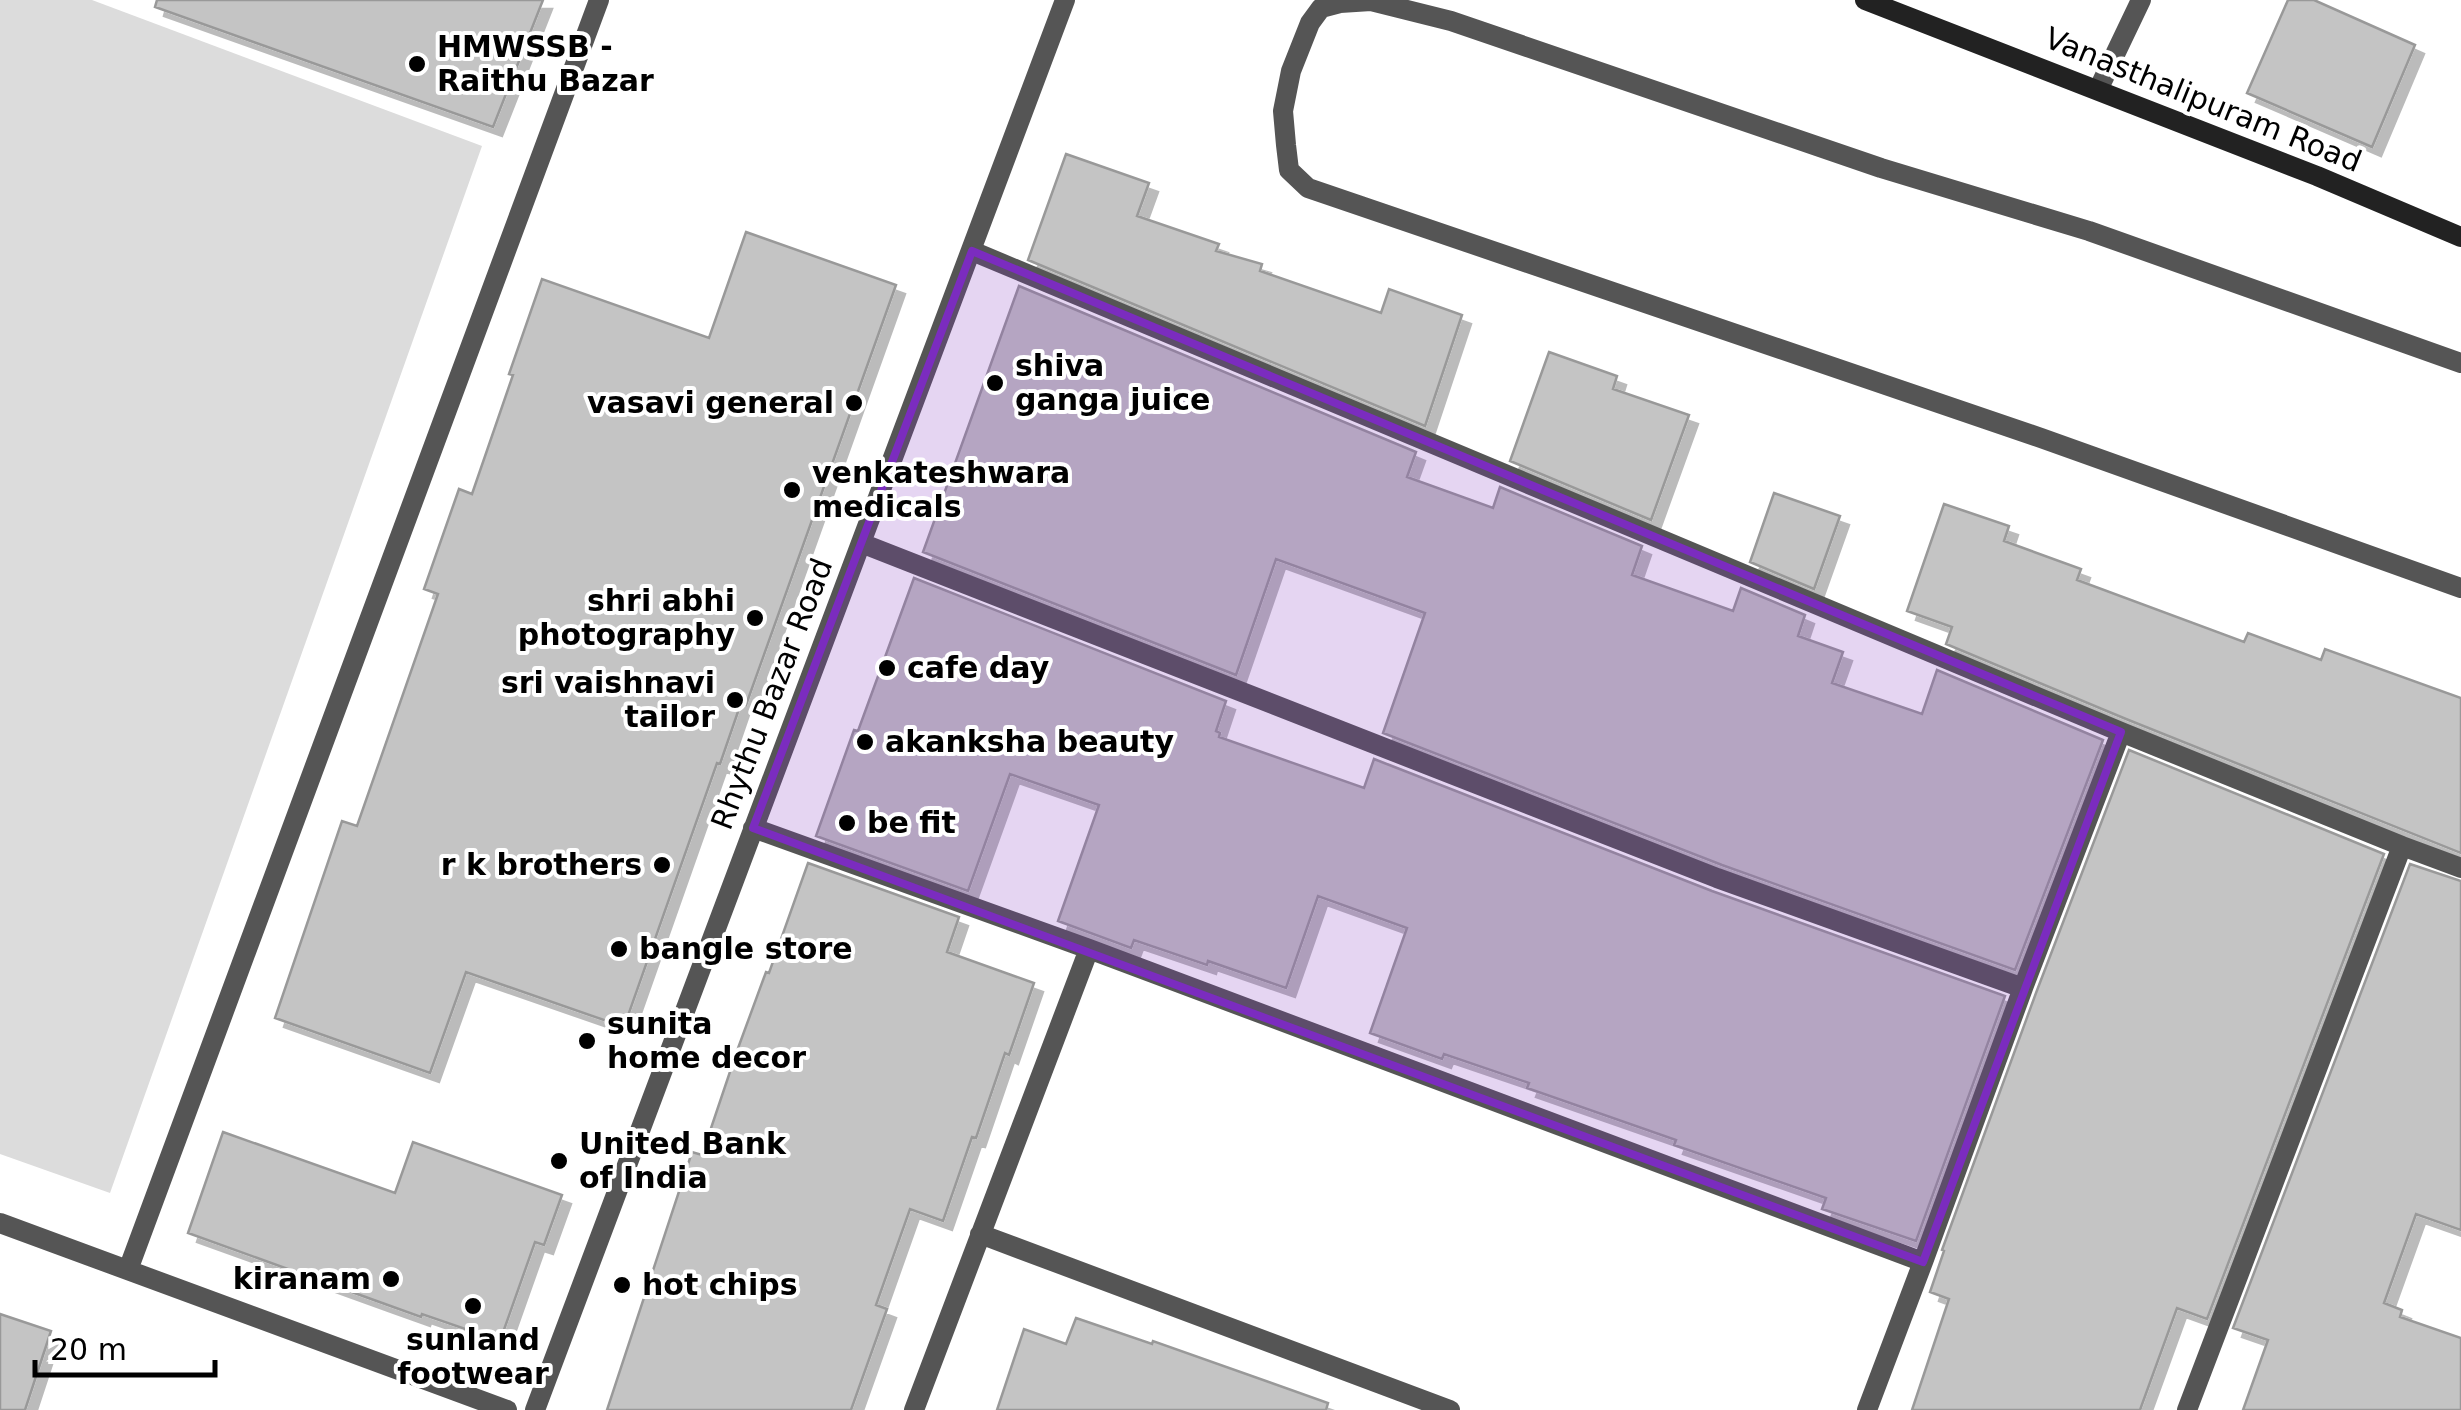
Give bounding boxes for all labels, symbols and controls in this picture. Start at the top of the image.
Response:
street label: Vanasthalipuram Road [2040,20,2367,179]
place label: HMWSSB - Raithu Bazar [437,29,654,98]
marker: HMWSSB - Raithu Bazar [406,53,428,75]
place label: shiva ganga juice [1015,348,1210,417]
marker: shiva ganga juice [984,372,1006,394]
place label: vasavi general [587,385,834,420]
marker: vasavi general [843,392,865,414]
place label: venkateshwara medicals [812,455,1070,524]
marker: venkateshwara medicals [781,479,803,501]
street label: Rhythu Bazar Road [704,553,839,834]
place label: shri abhi photography [518,583,735,652]
marker: shri abhi photography [744,607,766,629]
place label: cafe day [907,650,1050,685]
marker: cafe day [876,657,898,679]
place label: sri vaishnavi tailor [501,665,715,734]
marker: sri vaishnavi tailor [724,689,746,711]
place label: akanksha beauty [885,724,1174,759]
marker: akanksha beauty [854,731,876,753]
place label: be fit [867,805,956,840]
marker: be fit [836,812,858,834]
place label: r k brothers [441,847,642,882]
marker: r k brothers [651,854,673,876]
place label: bangle store [639,931,853,966]
marker: bangle store [608,938,630,960]
place label: sunita home decor [607,1006,806,1075]
marker: sunita home decor [576,1030,598,1052]
place label: United Bank of India [579,1126,787,1195]
marker: United Bank of India [548,1150,570,1172]
place label: kiranam [233,1261,371,1296]
place label: hot chips [642,1267,798,1302]
marker: kiranam [380,1268,402,1290]
marker: hot chips [611,1274,633,1296]
marker: sunland footwear [462,1295,484,1317]
scale bar [35,1315,215,1377]
place label: sunland footwear [397,1322,549,1391]
text: 20 m [50,1332,127,1367]

